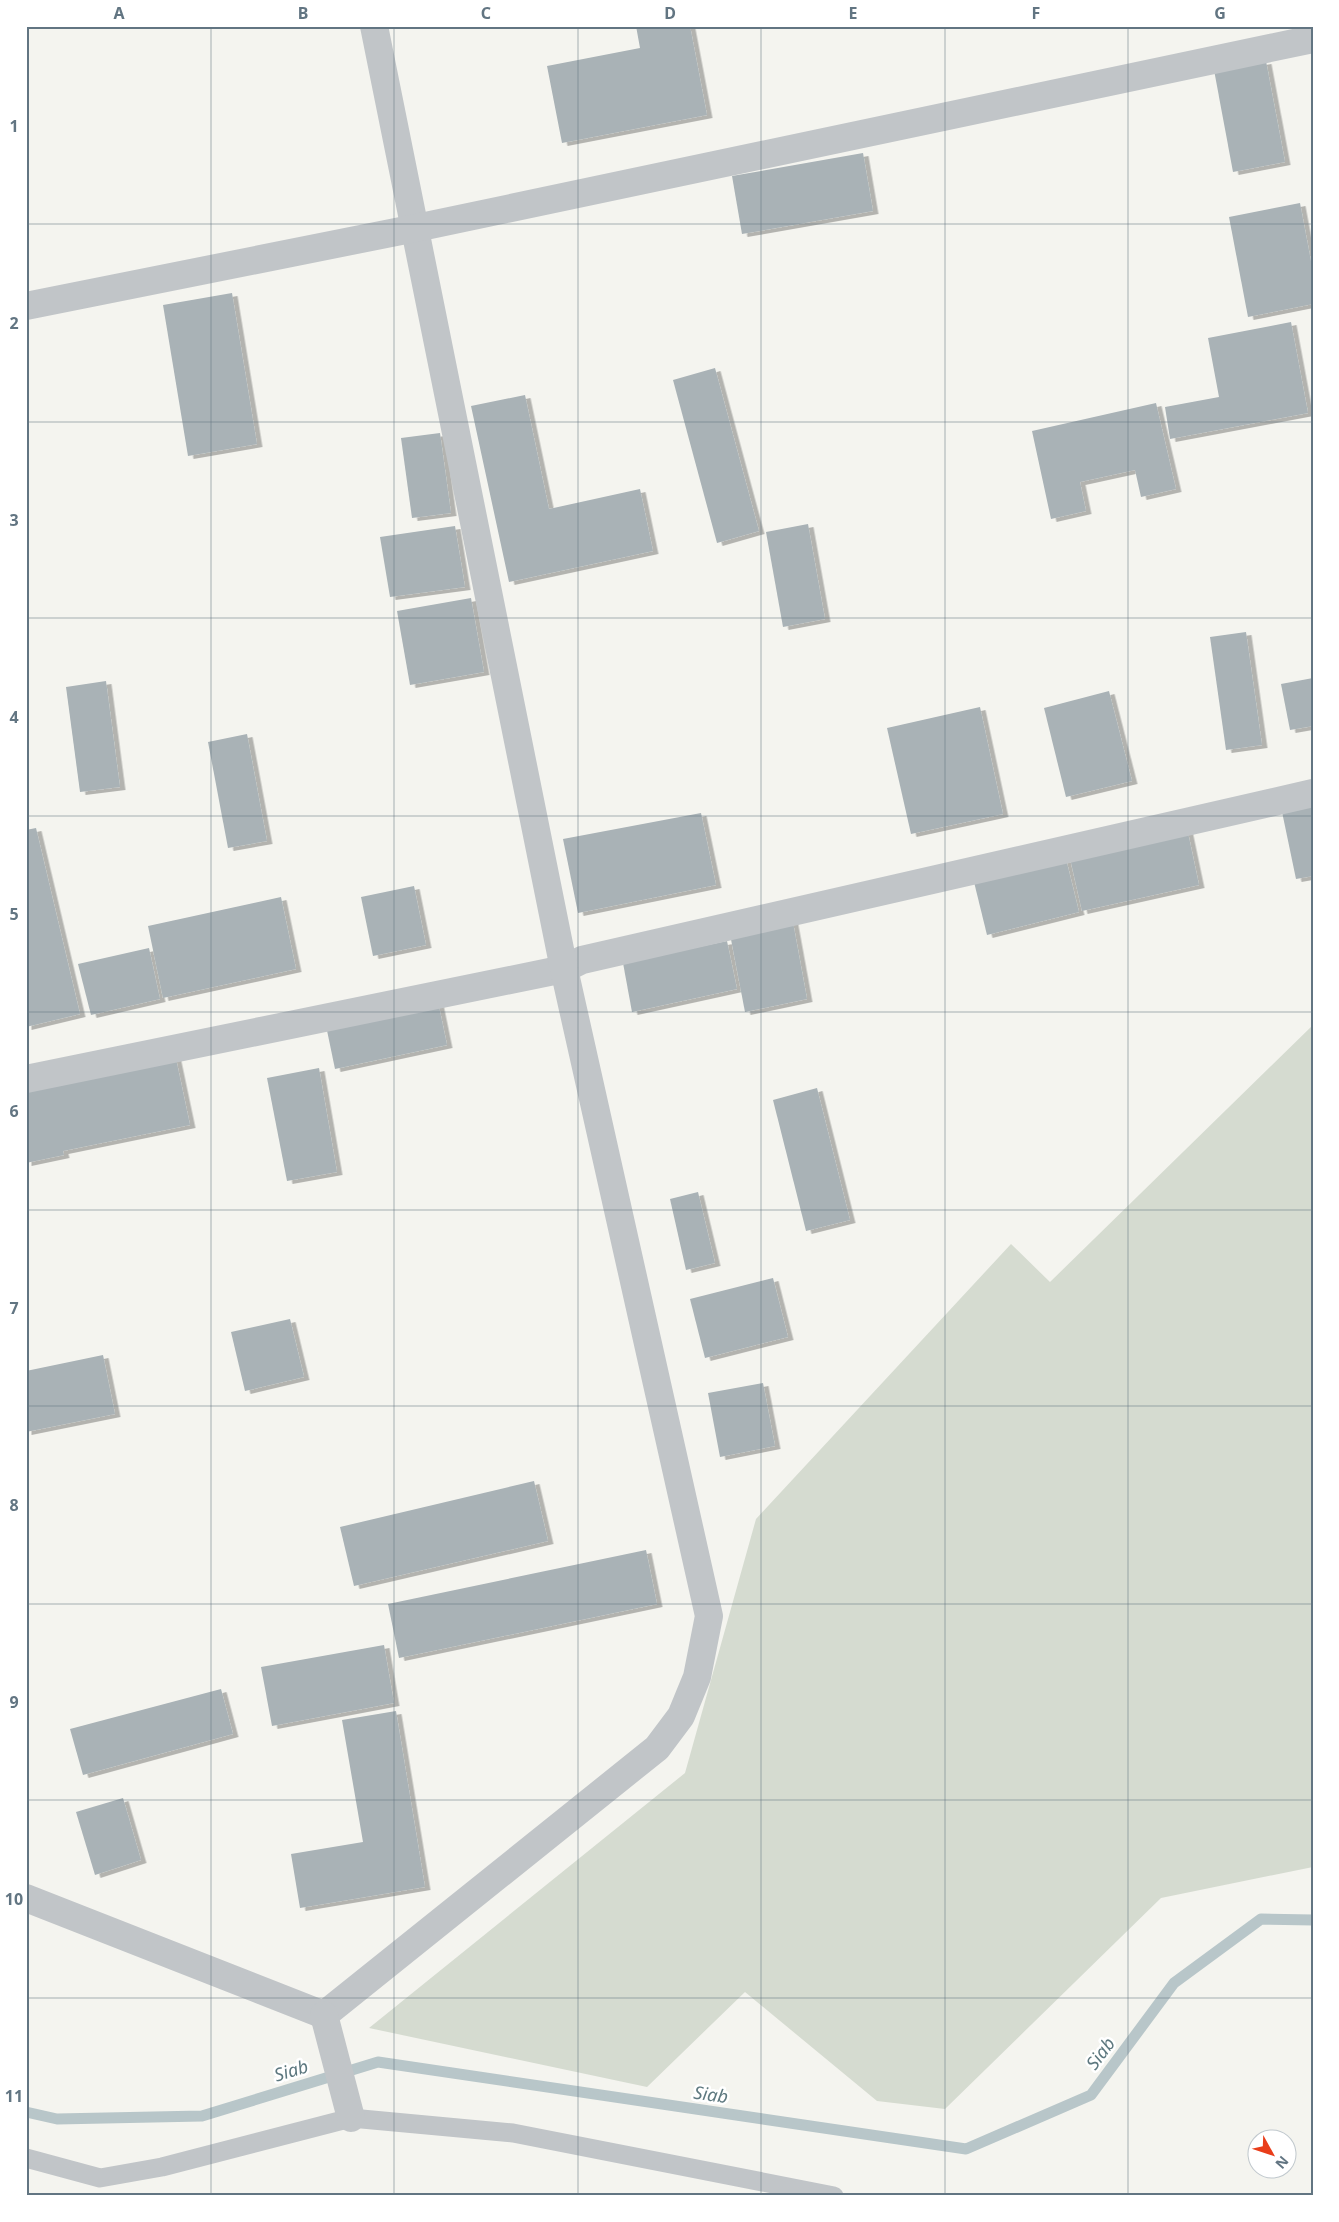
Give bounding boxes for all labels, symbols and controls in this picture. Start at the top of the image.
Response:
text: A [113,2,125,24]
text: B [298,2,308,24]
text: C [481,2,491,24]
text: D [664,2,676,24]
text: E [849,2,858,24]
text: F [1032,2,1040,24]
text: G [1214,2,1226,24]
text: 1 [9,115,19,137]
text: 2 [9,312,19,334]
text: 3 [9,509,19,531]
text: 4 [9,706,19,728]
text: 5 [9,903,19,925]
text: 6 [9,1100,19,1122]
text: 7 [9,1297,19,1319]
text: 8 [9,1494,19,1516]
text: 9 [9,1691,19,1713]
text: 10 [5,1888,23,1910]
water label: Siab [1080,2032,1120,2074]
water label: Siab [271,2053,311,2087]
water label: Siab [692,2080,730,2108]
text: 11 [5,2085,23,2107]
north arrow [1246,2130,1296,2180]
text: N [1271,2152,1293,2173]

